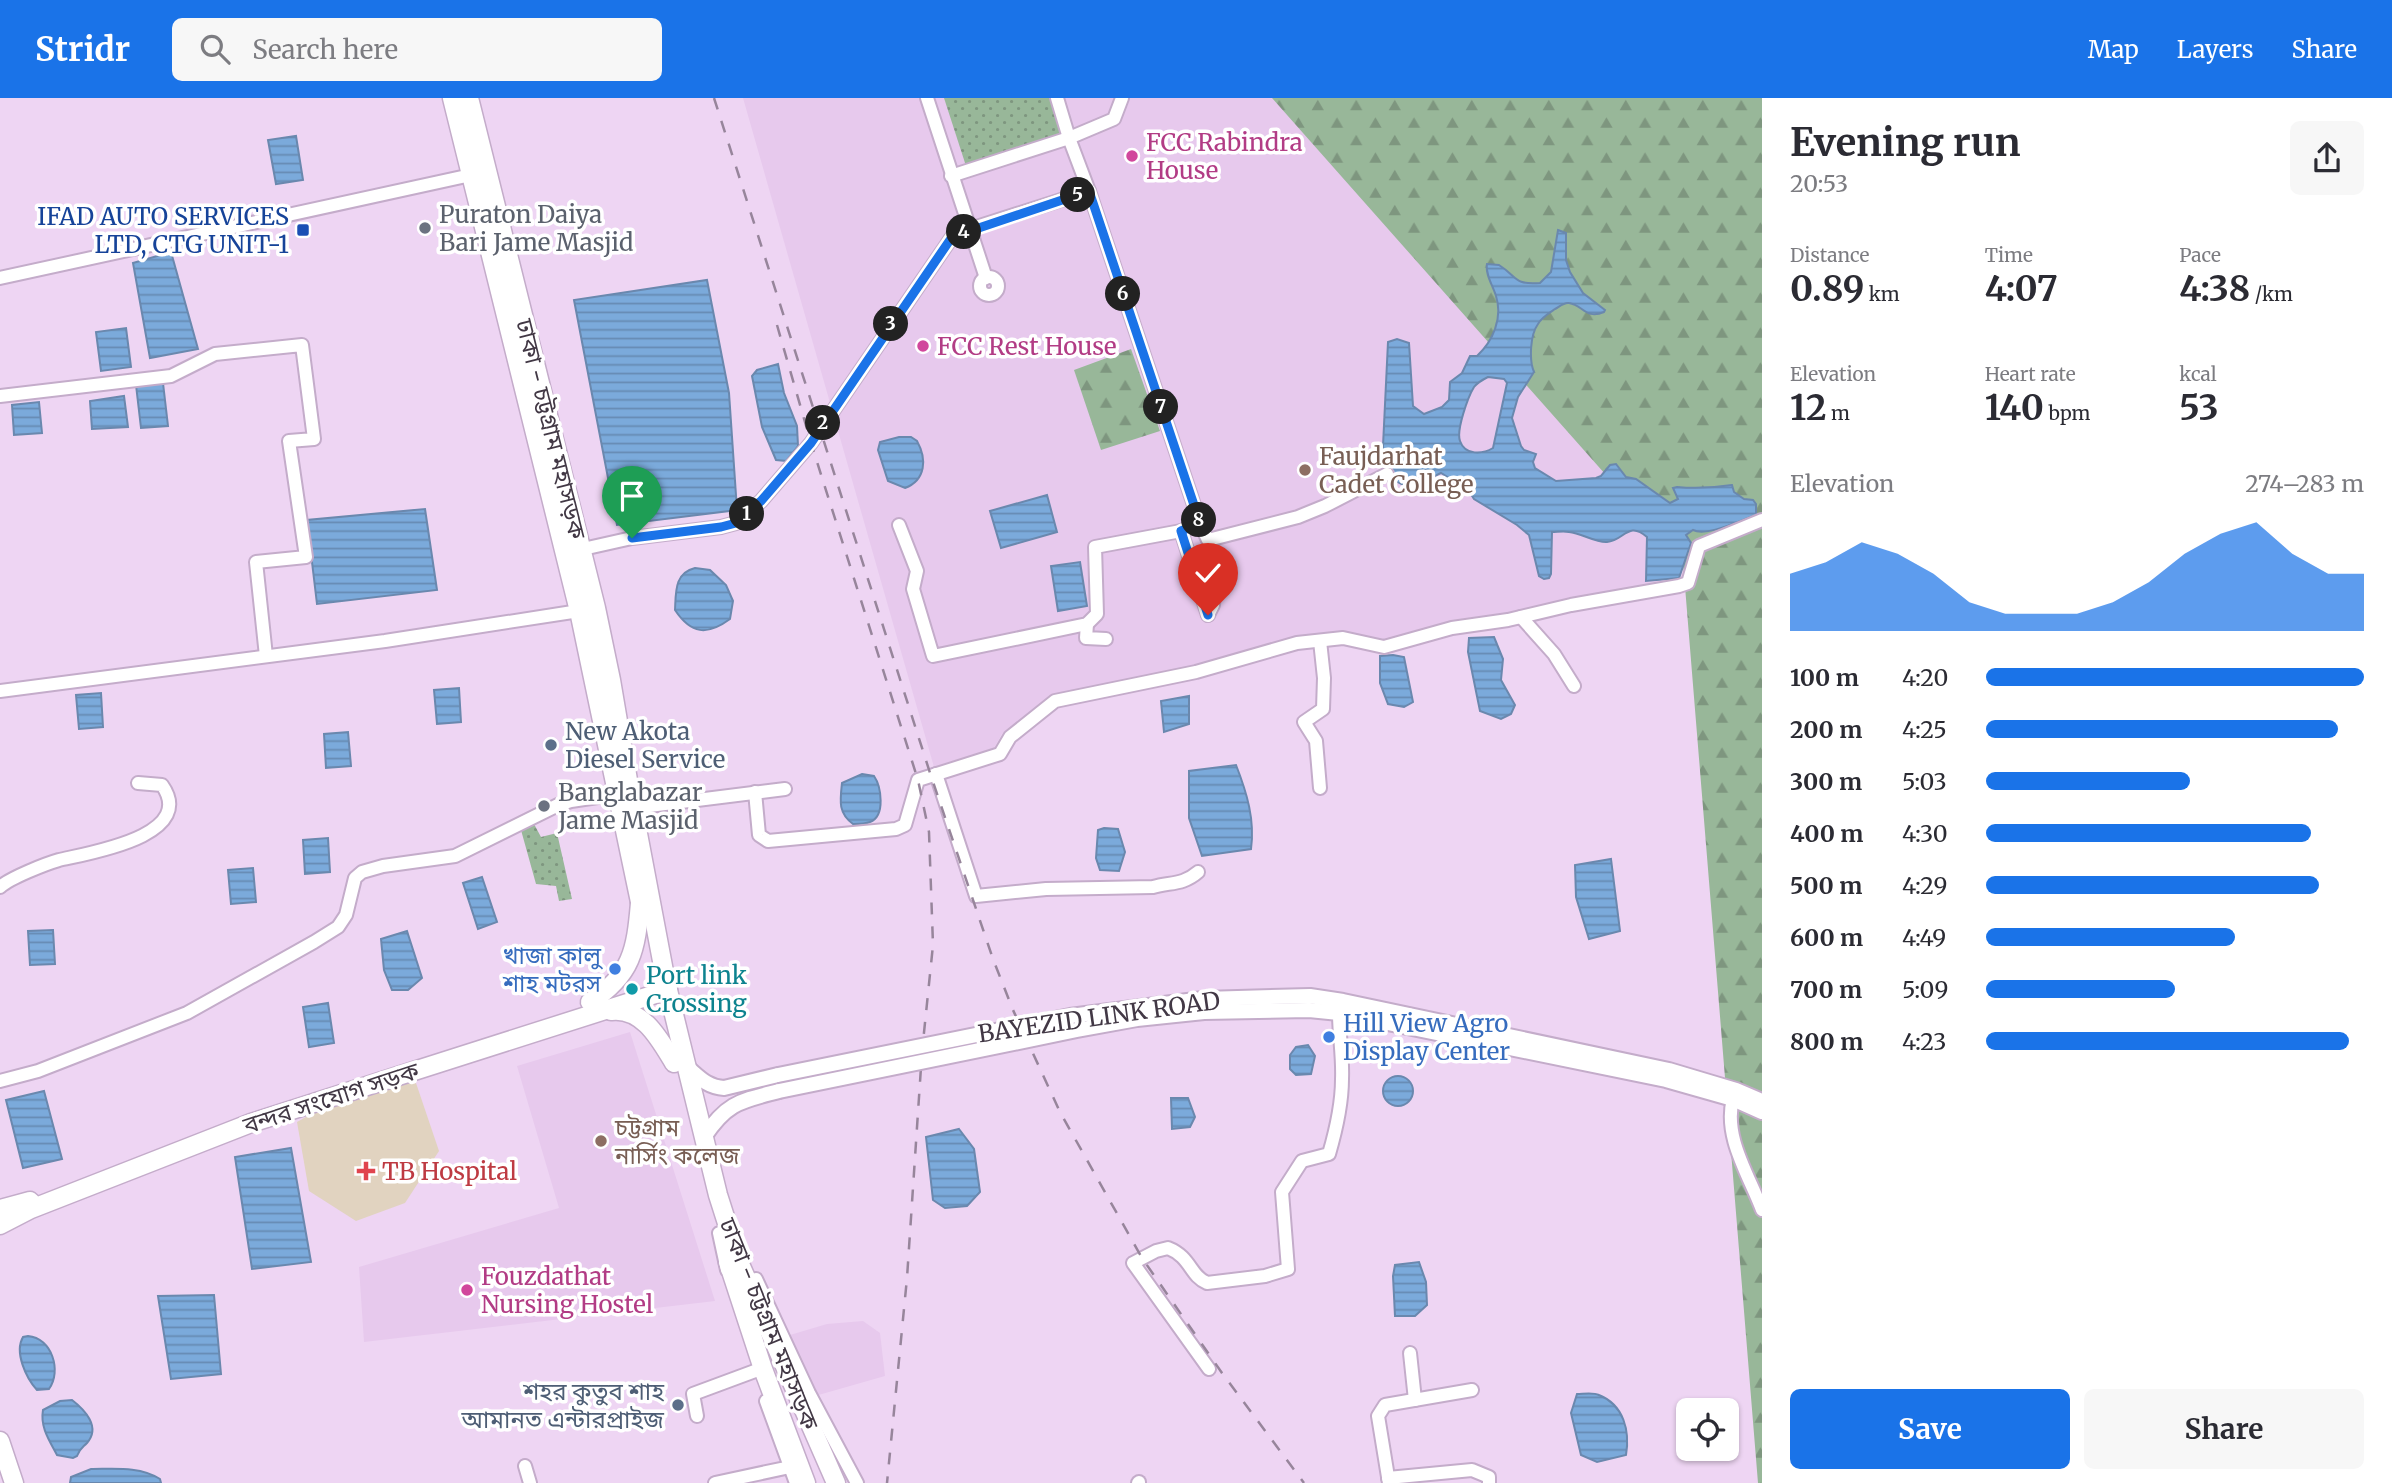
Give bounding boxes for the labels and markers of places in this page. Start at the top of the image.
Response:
place label: FCC Rabindra House [1146,127,1303,186]
marker: FCC Rabindra House [1124,148,1140,164]
pin: 5 [1060,178,1096,212]
place label: Puraton Daiya Bari Jame Masjid [439,199,633,258]
place label: IFAD AUTO SERVICES LTD, CTG UNIT-1 [37,201,289,260]
pin: 4 [946,214,982,250]
marker: Puraton Daiya Bari Jame Masjid [417,220,433,236]
marker: IFAD AUTO SERVICES LTD, CTG UNIT-1 [295,222,311,238]
pin: 6 [1106,276,1140,312]
pin: 3 [874,306,908,342]
place label: FCC Rest House [937,331,1117,362]
marker: FCC Rest House [915,338,931,354]
pin: 7 [1144,390,1178,424]
pin: 2 [806,406,840,440]
place label: Faujdarhat Cadet College [1319,441,1474,500]
marker: Faujdarhat Cadet College [1297,462,1313,478]
pin [602,466,662,538]
pin: 1 [730,496,764,532]
pin: 8 [1182,502,1216,538]
pin [1178,543,1238,615]
place label: New Akota Diesel Service [565,716,725,775]
marker: New Akota Diesel Service [543,737,559,753]
place label: Banglabazar Jame Masjid [557,777,703,836]
marker: Banglabazar Jame Masjid [536,798,552,814]
place label: খাজা কালু শাহ মটরস [502,940,604,999]
place label: Port link Crossing [646,960,748,1019]
marker: খাজা কালু শাহ মটরস [607,961,623,977]
marker: Port link Crossing [624,981,640,997]
place label: Hill View Agro Display Center [1343,1008,1510,1067]
marker: Hill View Agro Display Center [1321,1029,1337,1045]
place label: চট্টগ্রাম নার্সিং কলেজ [614,1112,740,1171]
marker: চট্টগ্রাম নার্সিং কলেজ [593,1133,609,1149]
place label: TB Hospital [382,1156,517,1187]
marker: TB Hospital [356,1161,376,1181]
place label: Fouzdathat Nursing Hostel [481,1261,653,1320]
marker: Fouzdathat Nursing Hostel [459,1282,475,1298]
place label: শহর কুতুব শাহ আমানত এন্টারপ্রাইজ [461,1376,665,1435]
marker: শহর কুতুব শাহ আমানত এন্টারপ্রাইজ [670,1397,686,1413]

